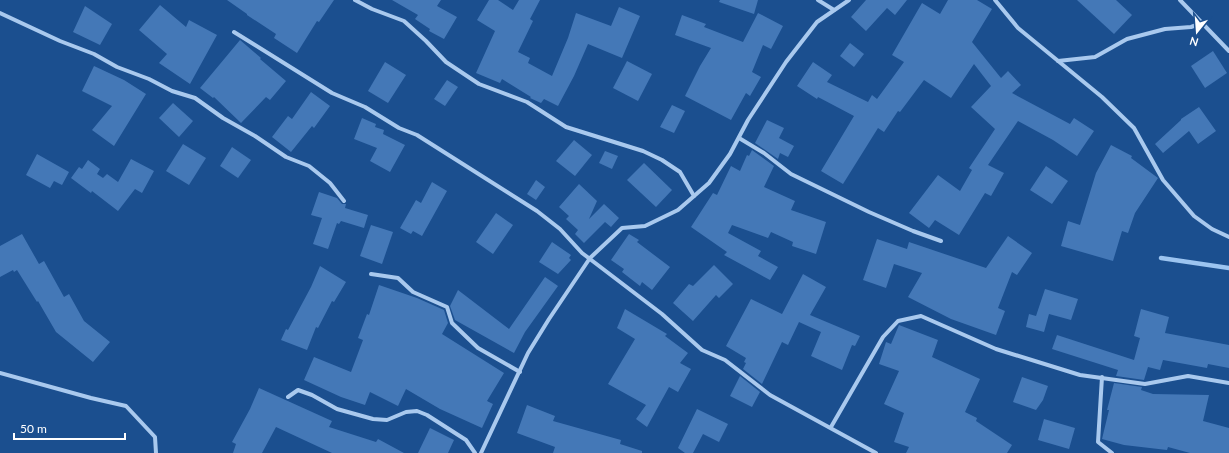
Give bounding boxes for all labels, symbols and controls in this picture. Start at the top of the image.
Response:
north arrow [1177,12,1217,52]
text: N [1188,35,1200,49]
scale bar [14,415,125,441]
text: 50 m [20,421,47,436]

